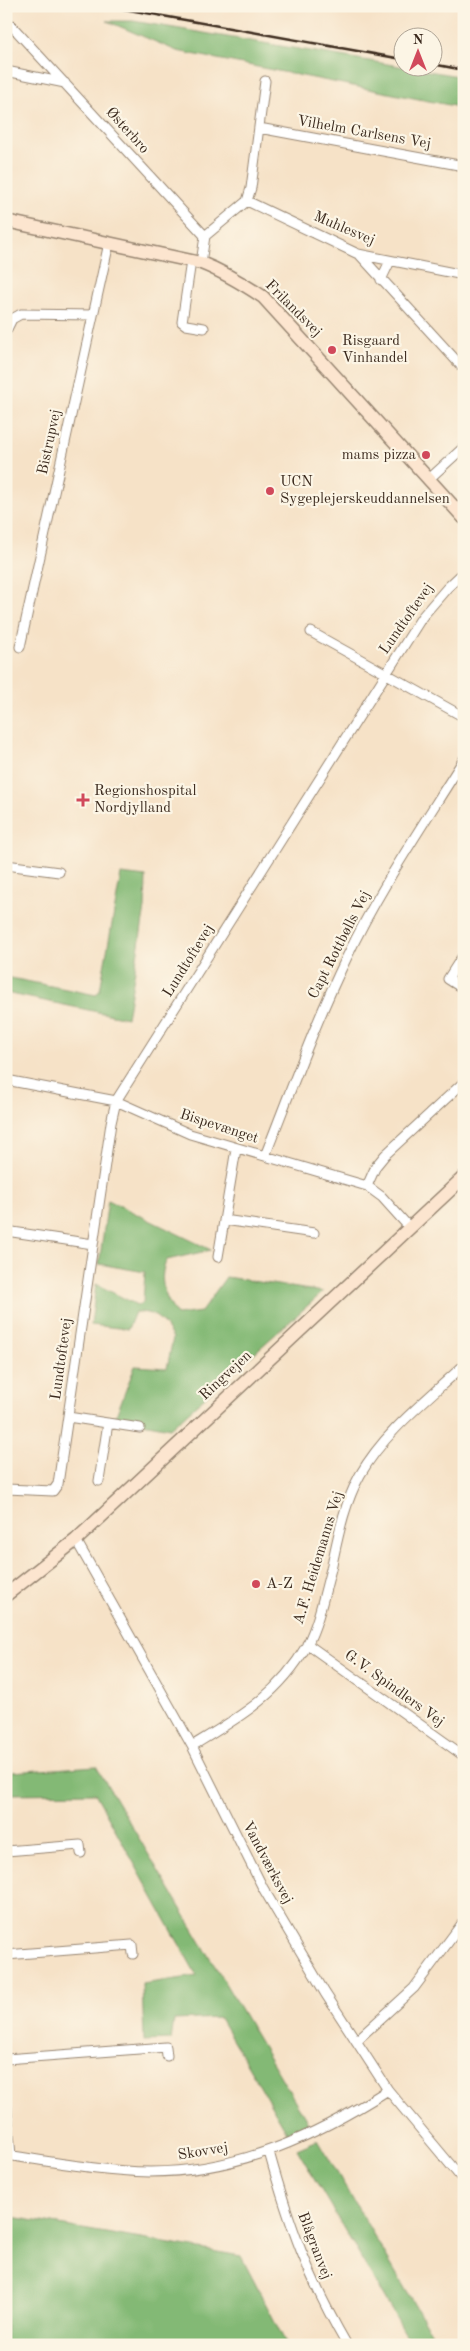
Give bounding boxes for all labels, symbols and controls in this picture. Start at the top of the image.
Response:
north arrow [392,28,442,78]
text: N [413,33,424,47]
street label: Østerbro [102,105,152,157]
street label: Vilhelm Carlsens Vej [296,114,432,152]
street label: Muhlesvej [311,209,377,249]
street label: Frilandsvej [262,278,324,340]
place label: Risgaard Vinhandel [342,334,408,366]
marker: Risgaard Vinhandel [326,344,338,356]
street label: Bistrupvej [36,408,64,476]
place label: mams pizza [342,448,417,463]
marker: mams pizza [420,449,432,461]
place label: UCN Sygeplejerskeuddannelsen [280,475,450,507]
marker: UCN Sygeplejerskeuddannelsen [264,485,276,497]
street label: Lundtoftevej [377,581,437,657]
place label: Regionshospital Nordjylland [94,784,196,816]
marker: Regionshospital Nordjylland [76,793,90,807]
street label: Capt Rottbølls Vej [306,889,374,1001]
street label: Lundtoftevej [161,922,217,1000]
street label: Bispevænget [178,1107,260,1147]
street label: Lundtoftevej [49,1317,75,1401]
street label: Ringvejen [197,1348,255,1404]
street label: A.F. Heidemanns Vej [292,1489,346,1627]
place label: A-Z [266,1577,293,1592]
marker: A-Z [250,1578,262,1590]
street label: G.V. Spindlers Vej [341,1648,447,1730]
street label: Vandværksvej [239,1819,295,1907]
street label: Skovvej [177,2141,229,2163]
street label: Blågranvej [294,2210,334,2282]

